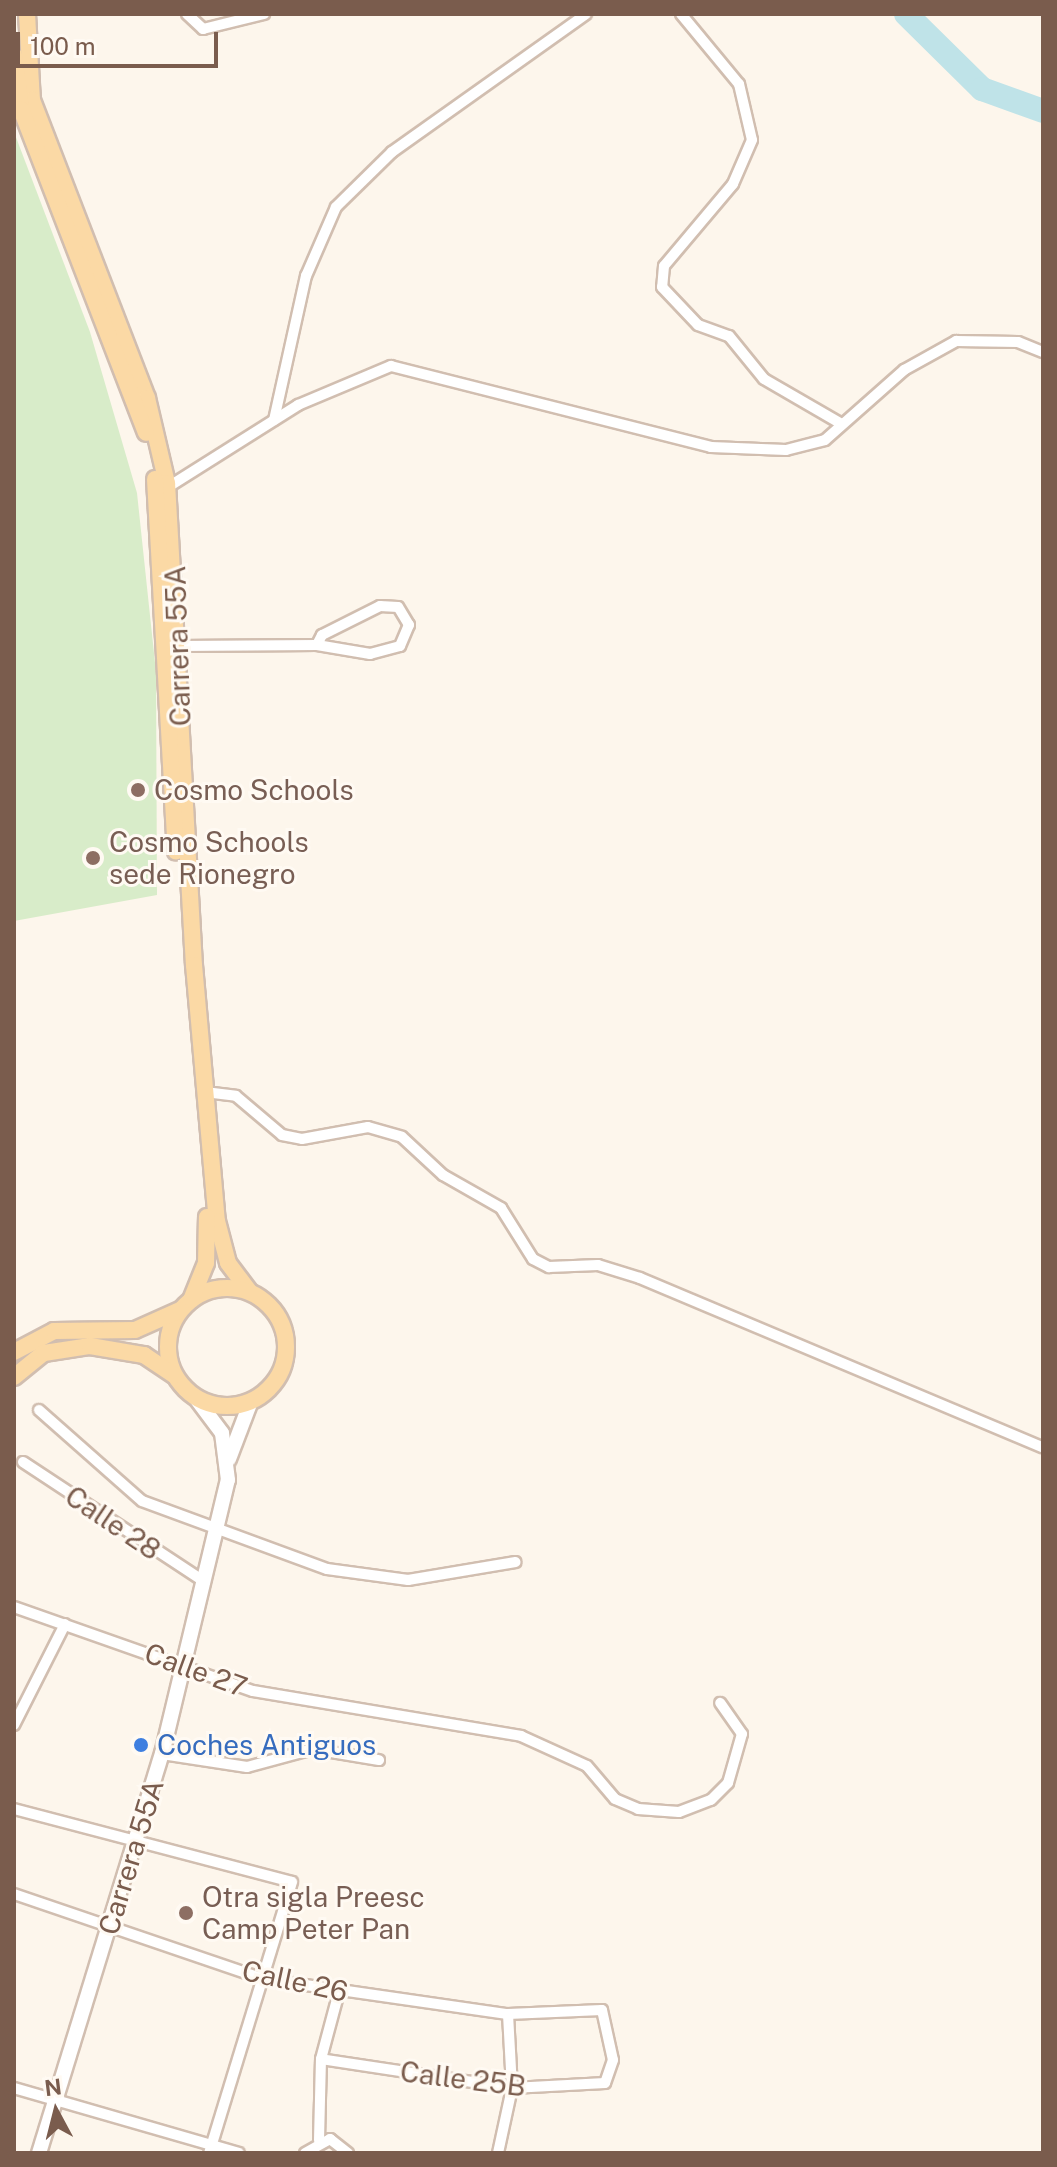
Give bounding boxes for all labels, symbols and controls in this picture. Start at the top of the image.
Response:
scale bar [20,16,222,66]
text: 100 m [30,32,96,60]
street label: Carrera 55A [158,565,198,727]
place label: Cosmo Schools [154,773,354,807]
marker: Cosmo Schools [129,781,147,799]
place label: Cosmo Schools sede Rionegro [109,825,309,891]
marker: Cosmo Schools sede Rionegro [84,849,102,867]
street label: Calle 28 [59,1479,167,1567]
street label: Calle 27 [140,1636,252,1704]
place label: Coches Antiguos [157,1728,376,1762]
marker: Coches Antiguos [132,1736,150,1754]
street label: Carrera 55A [91,1775,171,1939]
place label: Otra sigla Preesc Camp Peter Pan [202,1880,425,1946]
marker: Otra sigla Preesc Camp Peter Pan [177,1904,195,1922]
street label: Calle 26 [239,1953,351,2009]
street label: Calle 25B [398,2055,528,2103]
north arrow [16,2071,96,2151]
text: N [43,2073,63,2101]

